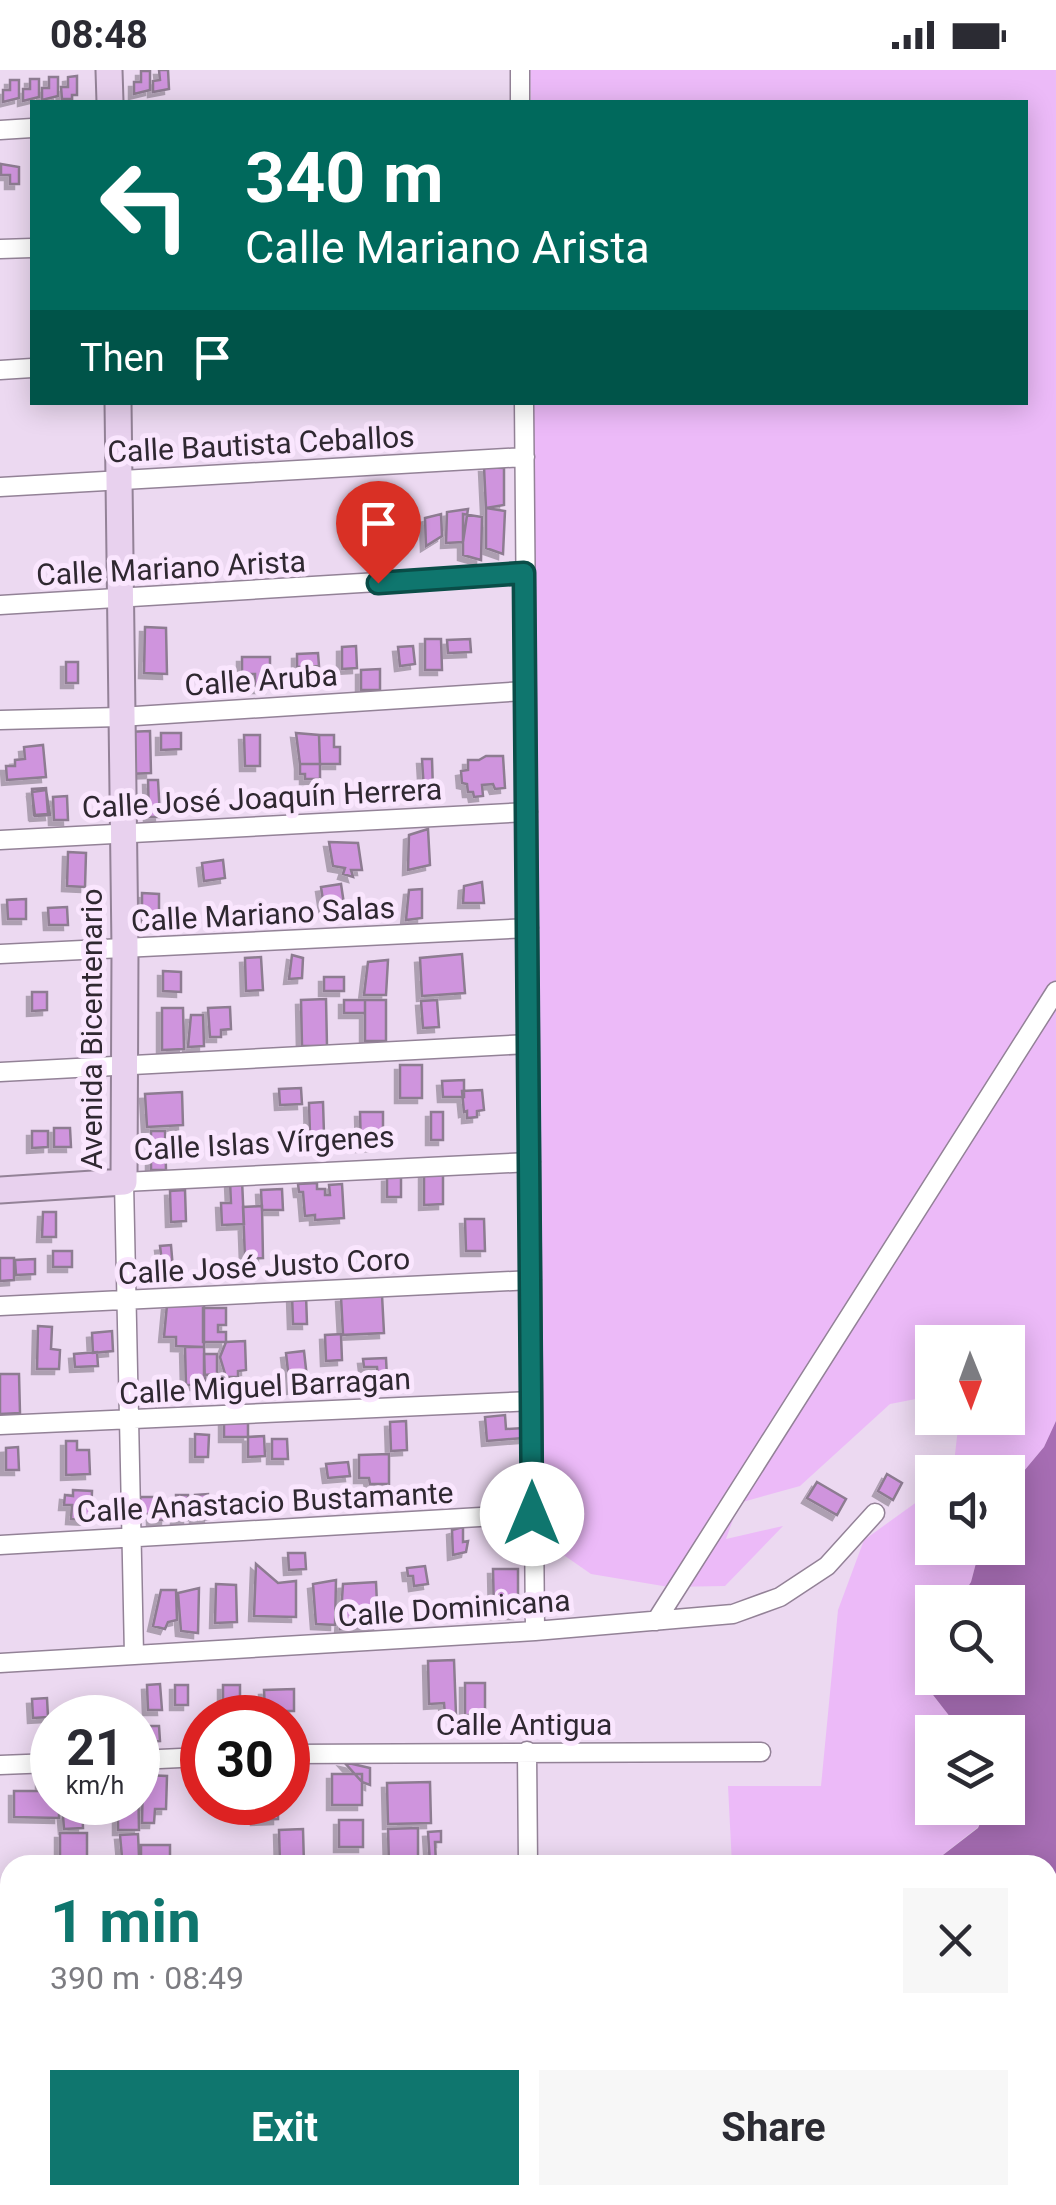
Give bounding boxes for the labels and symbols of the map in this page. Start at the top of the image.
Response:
street label: Calle Bautista Ceballos [107,418,415,470]
pin [336,481,421,584]
street label: Calle Mariano Arista [35,543,307,593]
street label: Calle Aruba [183,657,339,703]
street label: Calle José Joaquín Herrera [81,771,443,825]
street label: Avenida Bicentenario [74,889,109,1169]
street label: Calle Mariano Salas [130,890,396,938]
street label: Calle Islas Vírgenes [133,1119,395,1167]
street label: Calle José Justo Coro [117,1241,411,1291]
north arrow [915,1325,1025,1435]
street label: Calle Miguel Barragan [118,1361,412,1411]
position arrow [480,1462,584,1566]
street label: Calle Anastacio Bustamante [76,1475,454,1529]
street label: Calle Dominicana [337,1582,571,1634]
speed limit sign: 30 [180,1695,310,1825]
street label: Calle Antigua [436,1707,612,1742]

